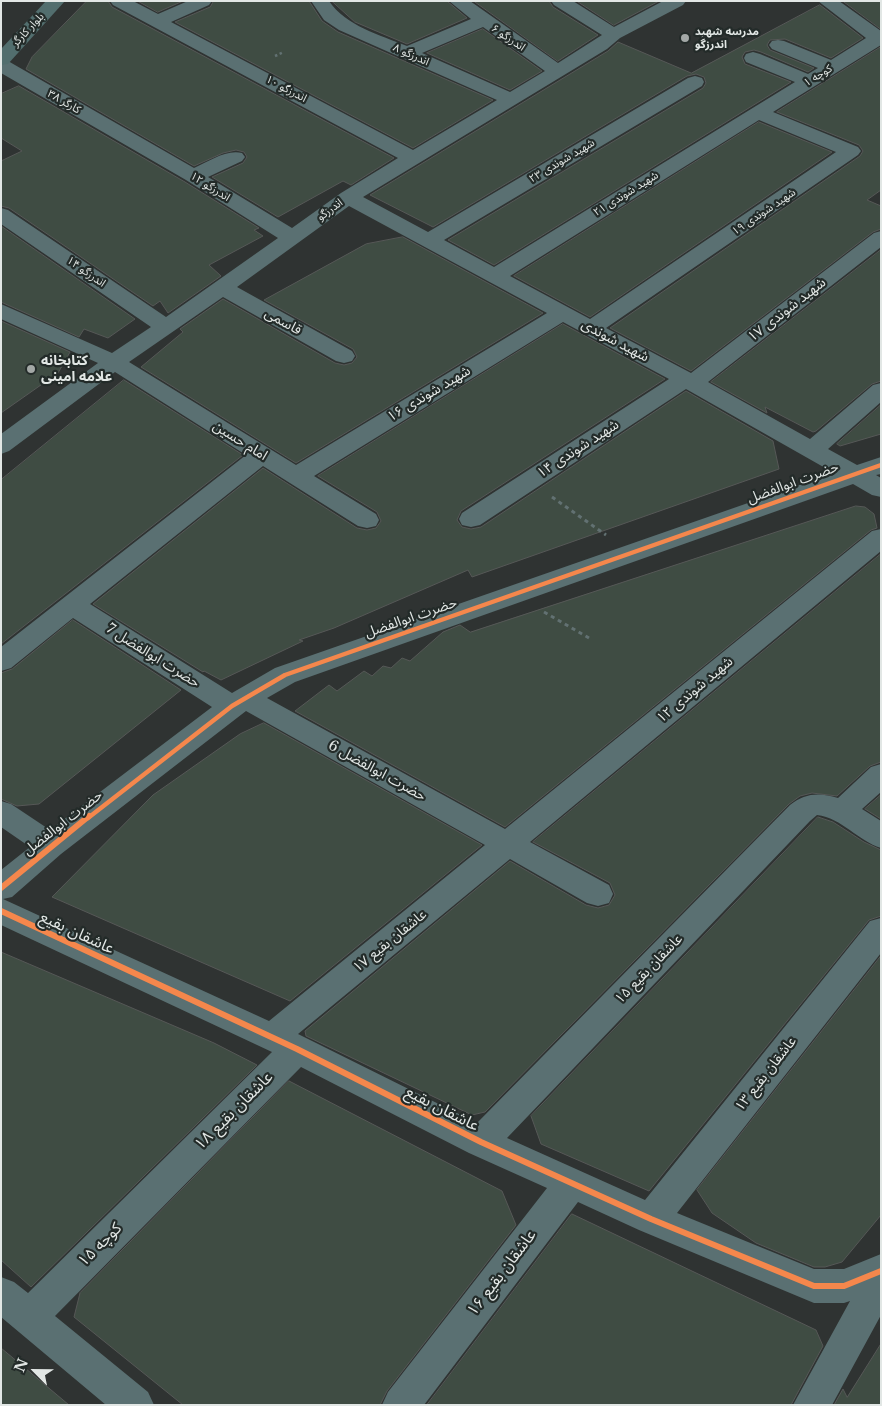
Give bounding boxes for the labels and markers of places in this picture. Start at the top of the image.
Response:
place label: مدرسه شهید اندرزگو [695,25,759,51]
marker: مدرسه شهید اندرزگو [679,32,691,44]
place label: کتابخانه علامه امینی [41,353,112,386]
marker: کتابخانه علامه امینی [25,363,37,375]

